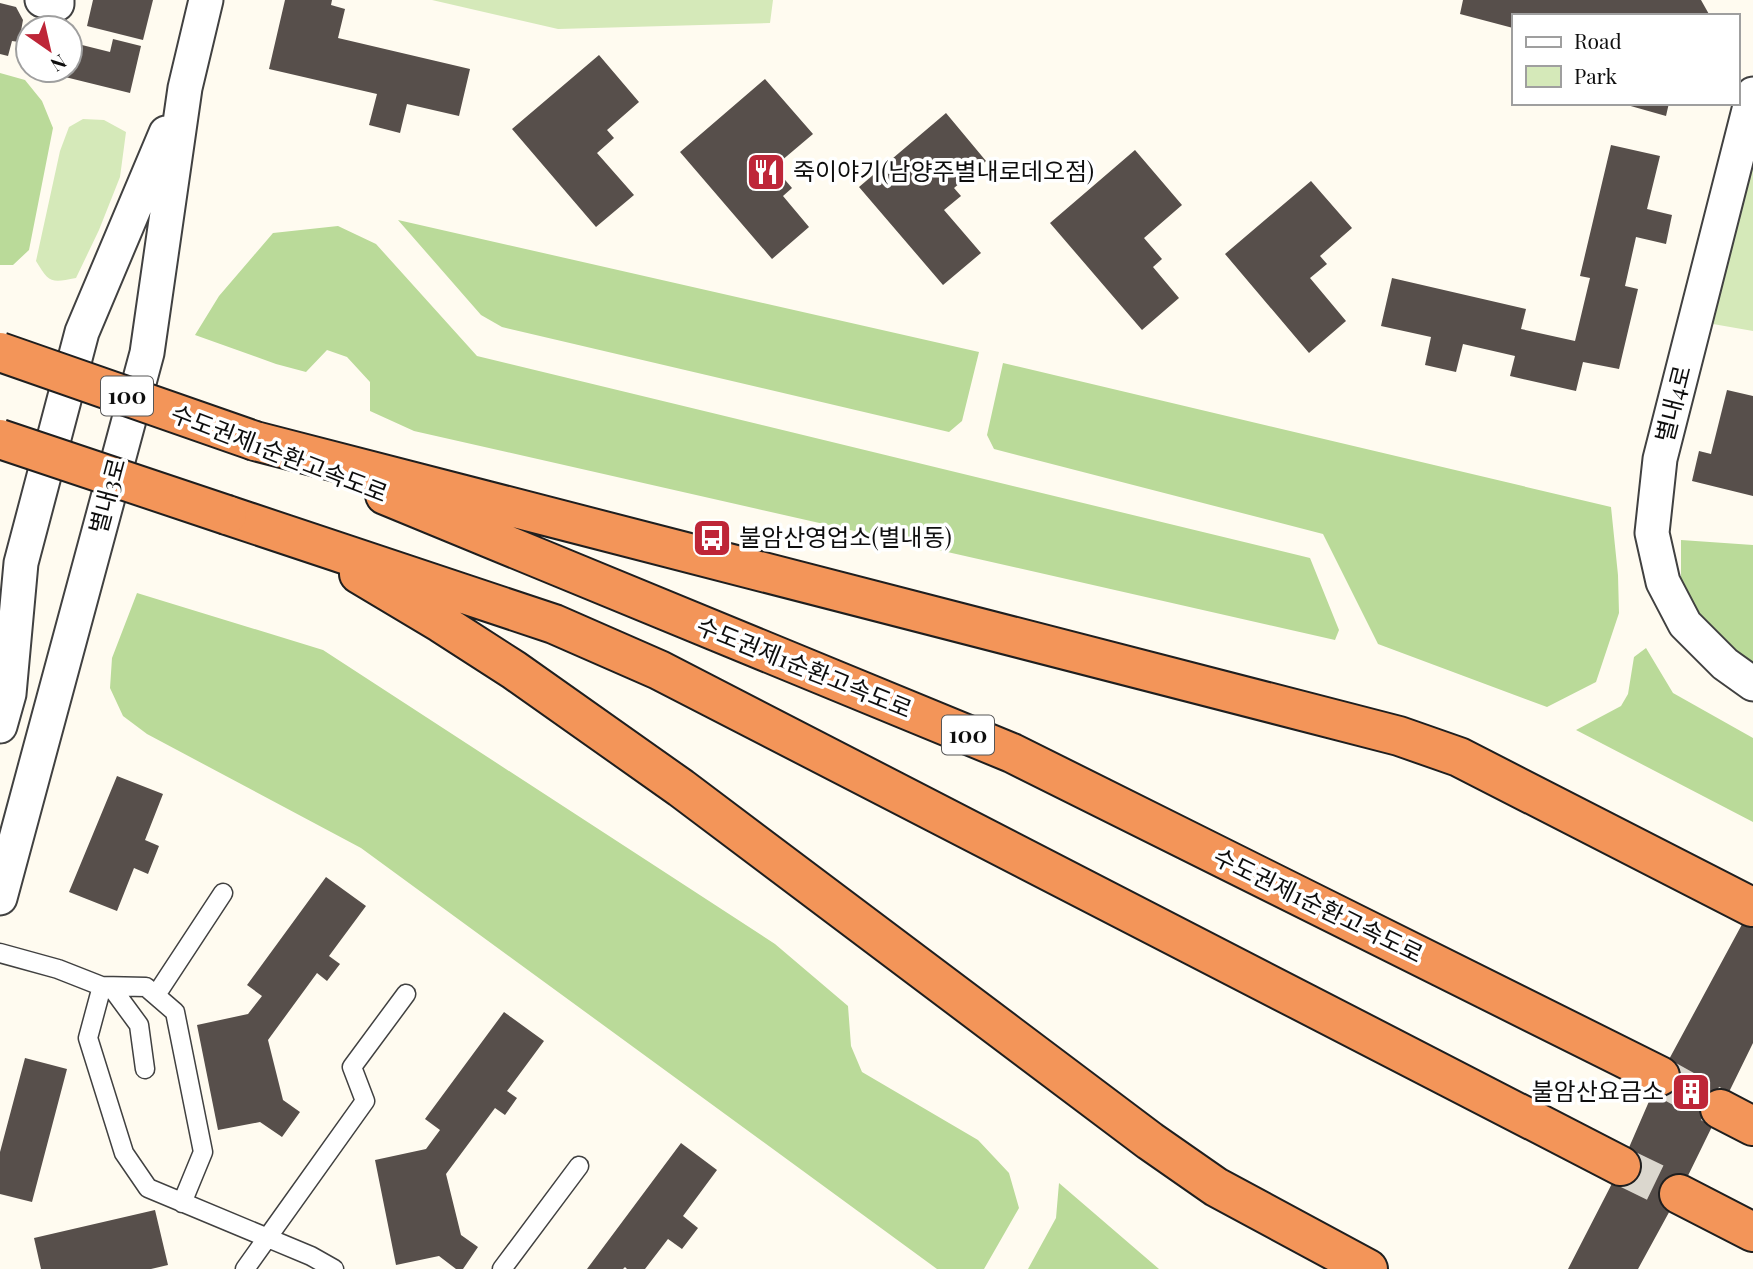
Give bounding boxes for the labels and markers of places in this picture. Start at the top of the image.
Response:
restaurant icon: 죽이야기(남양주별내로데오점) [745,151,787,193]
place label: 죽이야기(남양주별내로데오점) [793,154,1094,186]
bus stop icon: 불암산영업소(별내동) [691,517,733,559]
place label: 불암산영업소(별내동) [739,520,952,552]
building icon: 불암산요금소 [1670,1071,1712,1113]
place label: 불암산요금소 [1532,1074,1664,1106]

